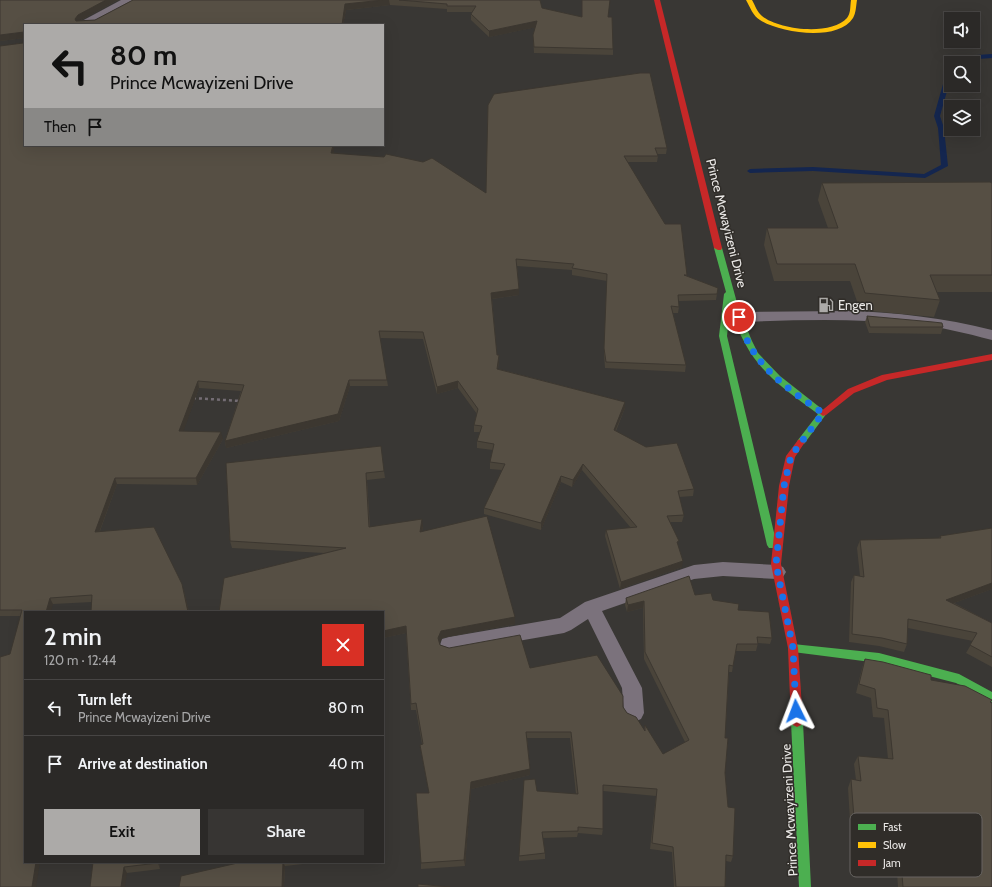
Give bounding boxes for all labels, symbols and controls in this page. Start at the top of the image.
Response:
map controls [944,12,980,136]
button: sound [944,12,980,48]
text: 80 m [110,38,177,72]
icon: left [44,40,96,92]
button: search [944,56,980,92]
text: Prince Mcwayizeni Drive [110,72,294,94]
button: layers [944,100,980,136]
icon: arrive [84,116,106,138]
text: Then [44,118,76,136]
street label: Prince Mcwayizeni Drive [703,157,751,290]
fuel station icon: Engen [817,296,835,314]
place label: Engen [838,297,873,313]
pin [722,300,756,334]
icon: arrive [728,306,750,328]
text: 2 min [44,622,102,651]
button: close [322,624,364,666]
text: 120 m · 12:44 [44,652,116,668]
position arrow [775,690,817,732]
text: Turn left [78,691,132,709]
icon: left [44,697,66,719]
text: 80 m [328,699,364,717]
text: Prince Mcwayizeni Drive [78,709,211,725]
street label: Prince Mcwayizeni Drive [778,743,800,877]
icon: arrive [44,753,66,775]
text: Arrive at destination [78,755,208,773]
text: 40 m [328,755,364,773]
button: Exit [44,809,200,855]
button: Share [208,809,364,855]
legend [850,813,982,877]
text: Fast [883,820,902,834]
text: Slow [883,838,906,852]
text: Jam [882,856,901,870]

